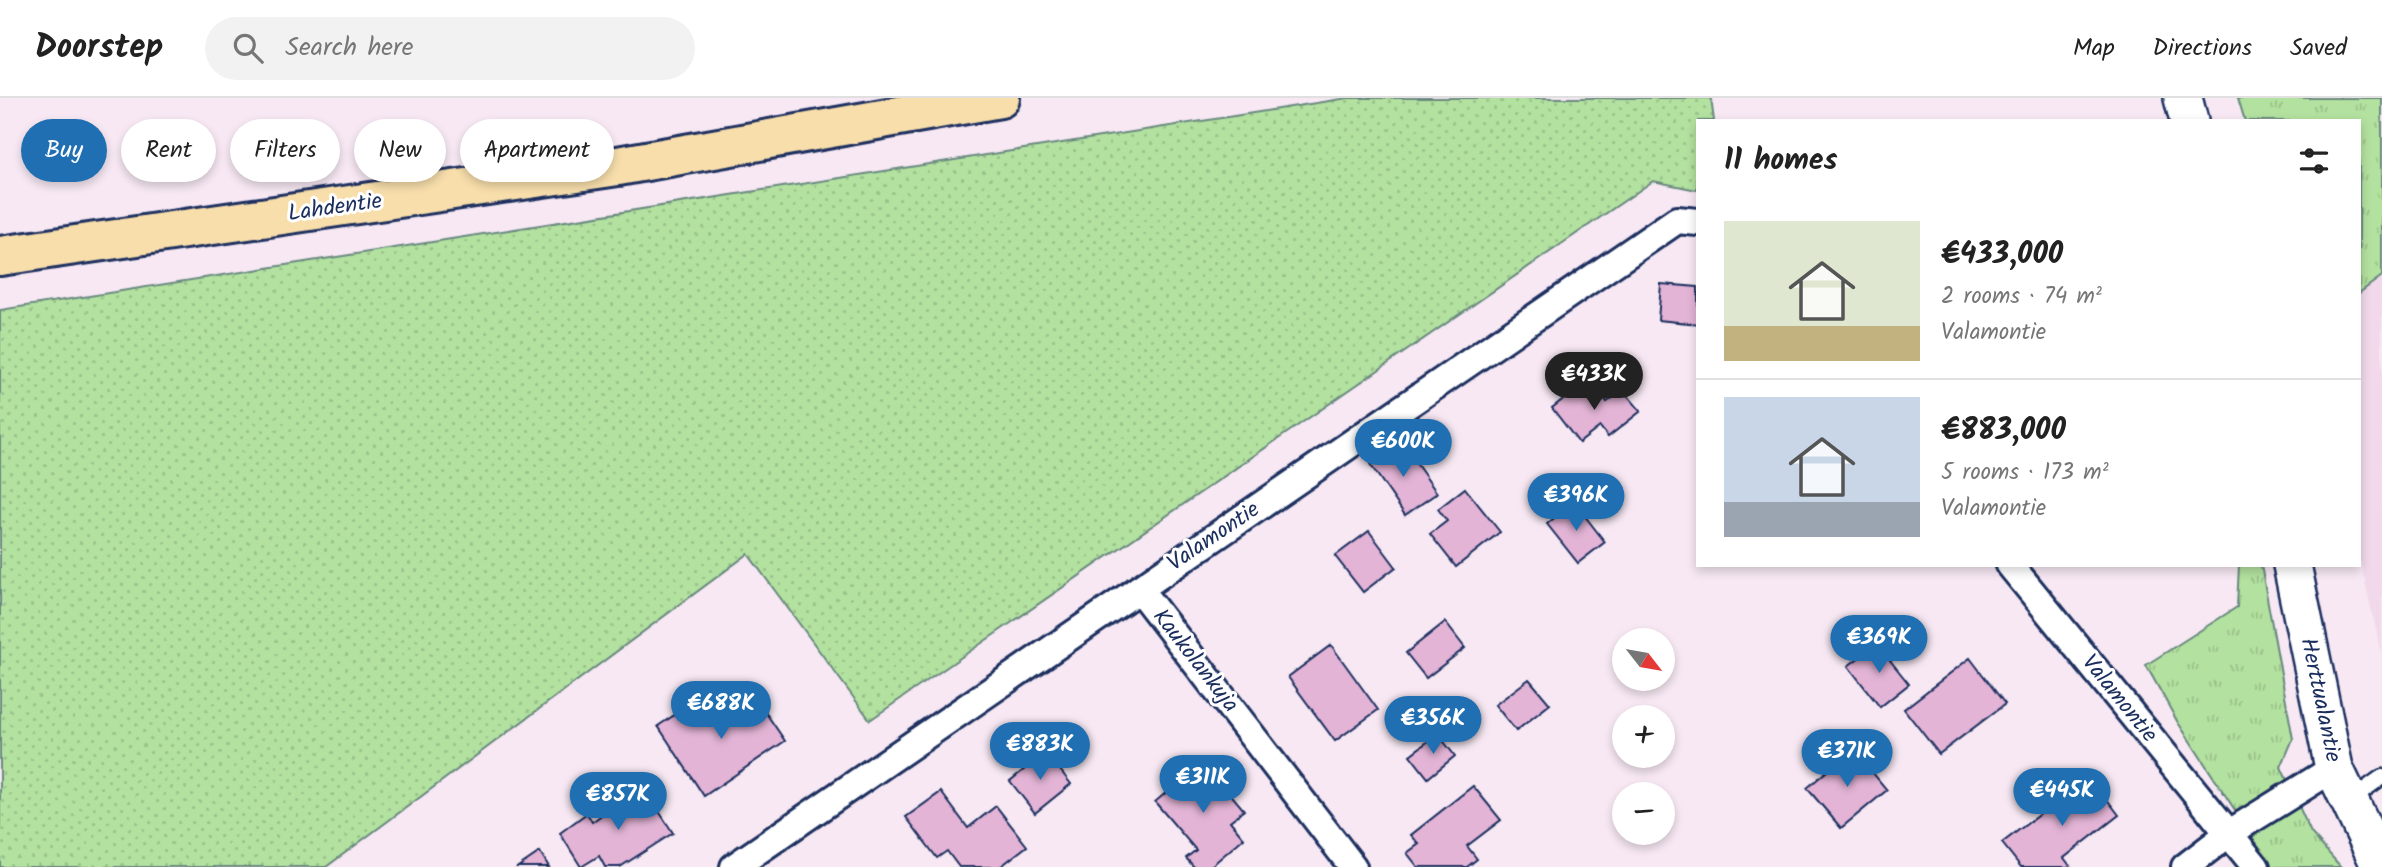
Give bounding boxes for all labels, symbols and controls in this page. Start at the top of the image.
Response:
search box [205,17,695,80]
text: Doorstep [35,22,163,75]
text: Search here [285,27,413,69]
icon: search [229,29,267,67]
text: Map [2073,29,2115,68]
text: Directions [2153,29,2252,68]
text: Saved [2290,29,2347,68]
chip: Buy [21,119,107,182]
chip: Rent [121,119,216,182]
chip: Filters [230,119,340,182]
chip: New [354,119,446,182]
chip: Apartment [460,119,614,182]
text: 11 homes [1724,137,1837,185]
icon: filters [2295,142,2333,180]
street label: Lahdentie [286,184,384,232]
text: €433,000 [1941,231,2063,279]
icon: home [1780,249,1864,333]
text: 2 rooms · 74 m² [1941,279,2102,315]
text: Valamontie [1941,315,2046,351]
pin: €433K [1545,352,1643,412]
text: €433K [1561,357,1627,393]
text: €883,000 [1941,407,2066,455]
pin: €600K [1354,420,1452,479]
text: €600K [1371,424,1435,460]
icon: home [1780,425,1864,509]
text: 5 rooms · 173 m² [1941,455,2109,491]
pin: €396K [1527,474,1625,533]
text: €396K [1543,478,1609,514]
text: Valamontie [1941,491,2046,527]
street label: Valamontie [1160,493,1268,581]
street label: Kaukolankuja [1143,601,1247,721]
pin: €369K [1830,616,1928,675]
text: €369K [1846,620,1912,656]
north arrow [1612,628,1675,691]
map controls [1612,628,1675,845]
street label: Herttualantie [2289,634,2351,766]
street label: Valamontie [2072,647,2166,751]
pin: €688K [672,682,770,741]
text: €688K [687,686,755,722]
pin: €356K [1384,696,1482,756]
text: €356K [1400,701,1466,737]
button: + [1612,705,1675,768]
pin: €883K [991,722,1089,782]
text: €883K [1006,727,1074,763]
pin: €371K [1798,730,1896,789]
text: €371K [1818,734,1876,770]
pin: €311K [1154,756,1252,815]
text: €311K [1176,760,1230,796]
pin: €445K [2013,768,2111,828]
pin: €857K [569,772,667,832]
text: €445K [2029,773,2095,809]
text: €857K [586,777,650,813]
button: − [1612,782,1675,845]

